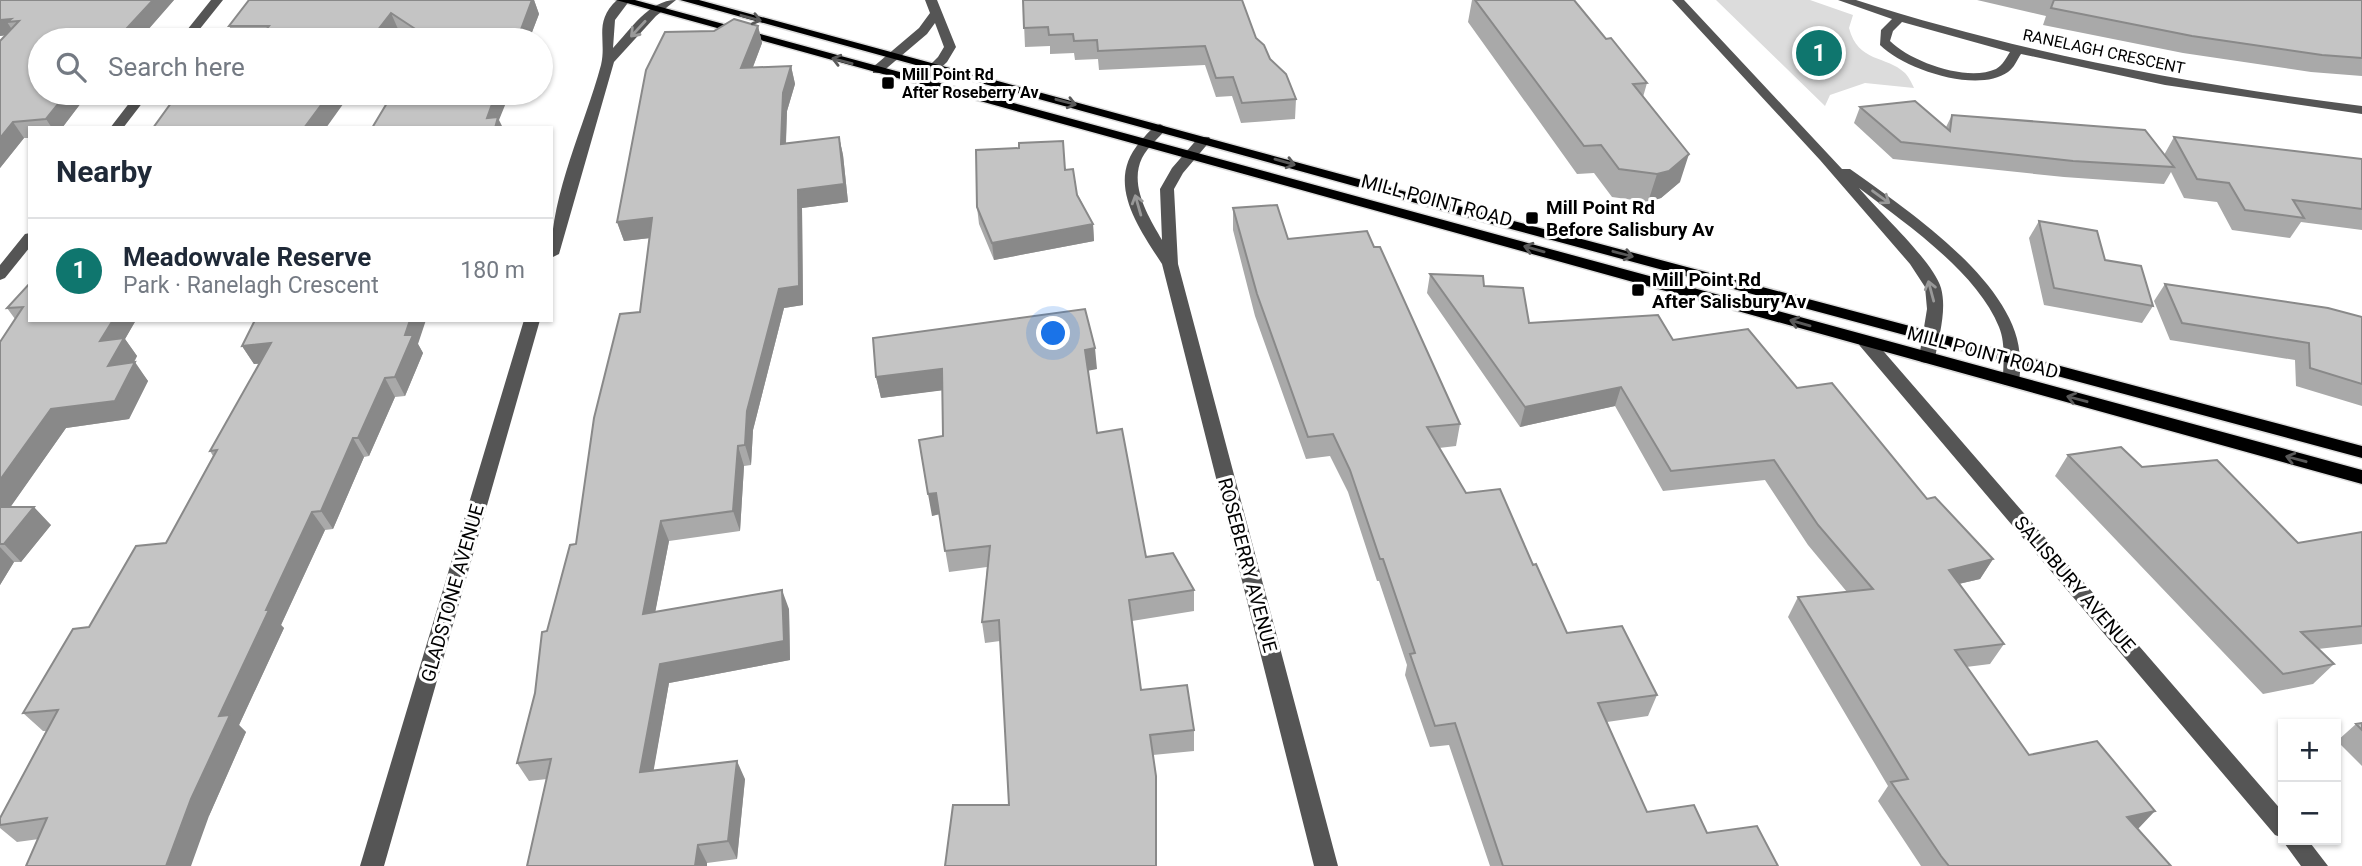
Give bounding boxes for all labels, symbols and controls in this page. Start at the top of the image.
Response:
one-way arrow [740,12,762,25]
one-way arrow [629,20,646,37]
street label: RANELAGH CRESCENT [2021,25,2187,78]
pin: 1 [1796,27,1842,79]
search box [28,28,553,105]
icon: search [52,48,90,86]
text: Search here [108,52,245,82]
one-way arrow [831,53,853,66]
place label: Mill Point Rd After Roseberry Av [902,65,1039,102]
marker: Mill Point Rd After Roseberry Av [880,75,896,91]
one-way arrow [1054,96,1077,109]
text: Nearby [56,154,152,189]
one-way arrow [1274,157,1296,170]
street label: MILL POINT ROAD [1359,169,1515,232]
one-way arrow [1871,190,1889,205]
one-way arrow [1130,194,1143,216]
place label: Mill Point Rd Before Salisbury Av [1546,196,1714,241]
marker: Mill Point Rd Before Salisbury Av [1524,210,1540,226]
one-way arrow [1523,241,1545,254]
text: Meadowvale Reserve [123,242,371,272]
one-way arrow [1612,249,1634,262]
text: 1 [72,257,86,284]
text: 180 m [460,257,525,284]
place label: Mill Point Rd After Salisbury Av [1652,268,1807,313]
text: Park · Ranelagh Crescent [123,272,379,299]
one-way arrow [1924,281,1937,303]
marker: Mill Point Rd After Salisbury Av [1630,282,1646,298]
your location [1036,316,1070,350]
one-way arrow [1790,316,1812,329]
street label: MILL POINT ROAD [1905,321,2061,384]
one-way arrow [2066,392,2089,405]
one-way arrow [2285,452,2308,465]
street label: ROSEBERRY AVENUE [1213,475,1282,655]
street label: GLADSTONE AVENUE [416,501,489,685]
street label: SALISBURY AVENUE [2009,511,2140,657]
map controls [2278,719,2341,845]
button: + [2278,719,2341,782]
button: − [2278,782,2341,845]

